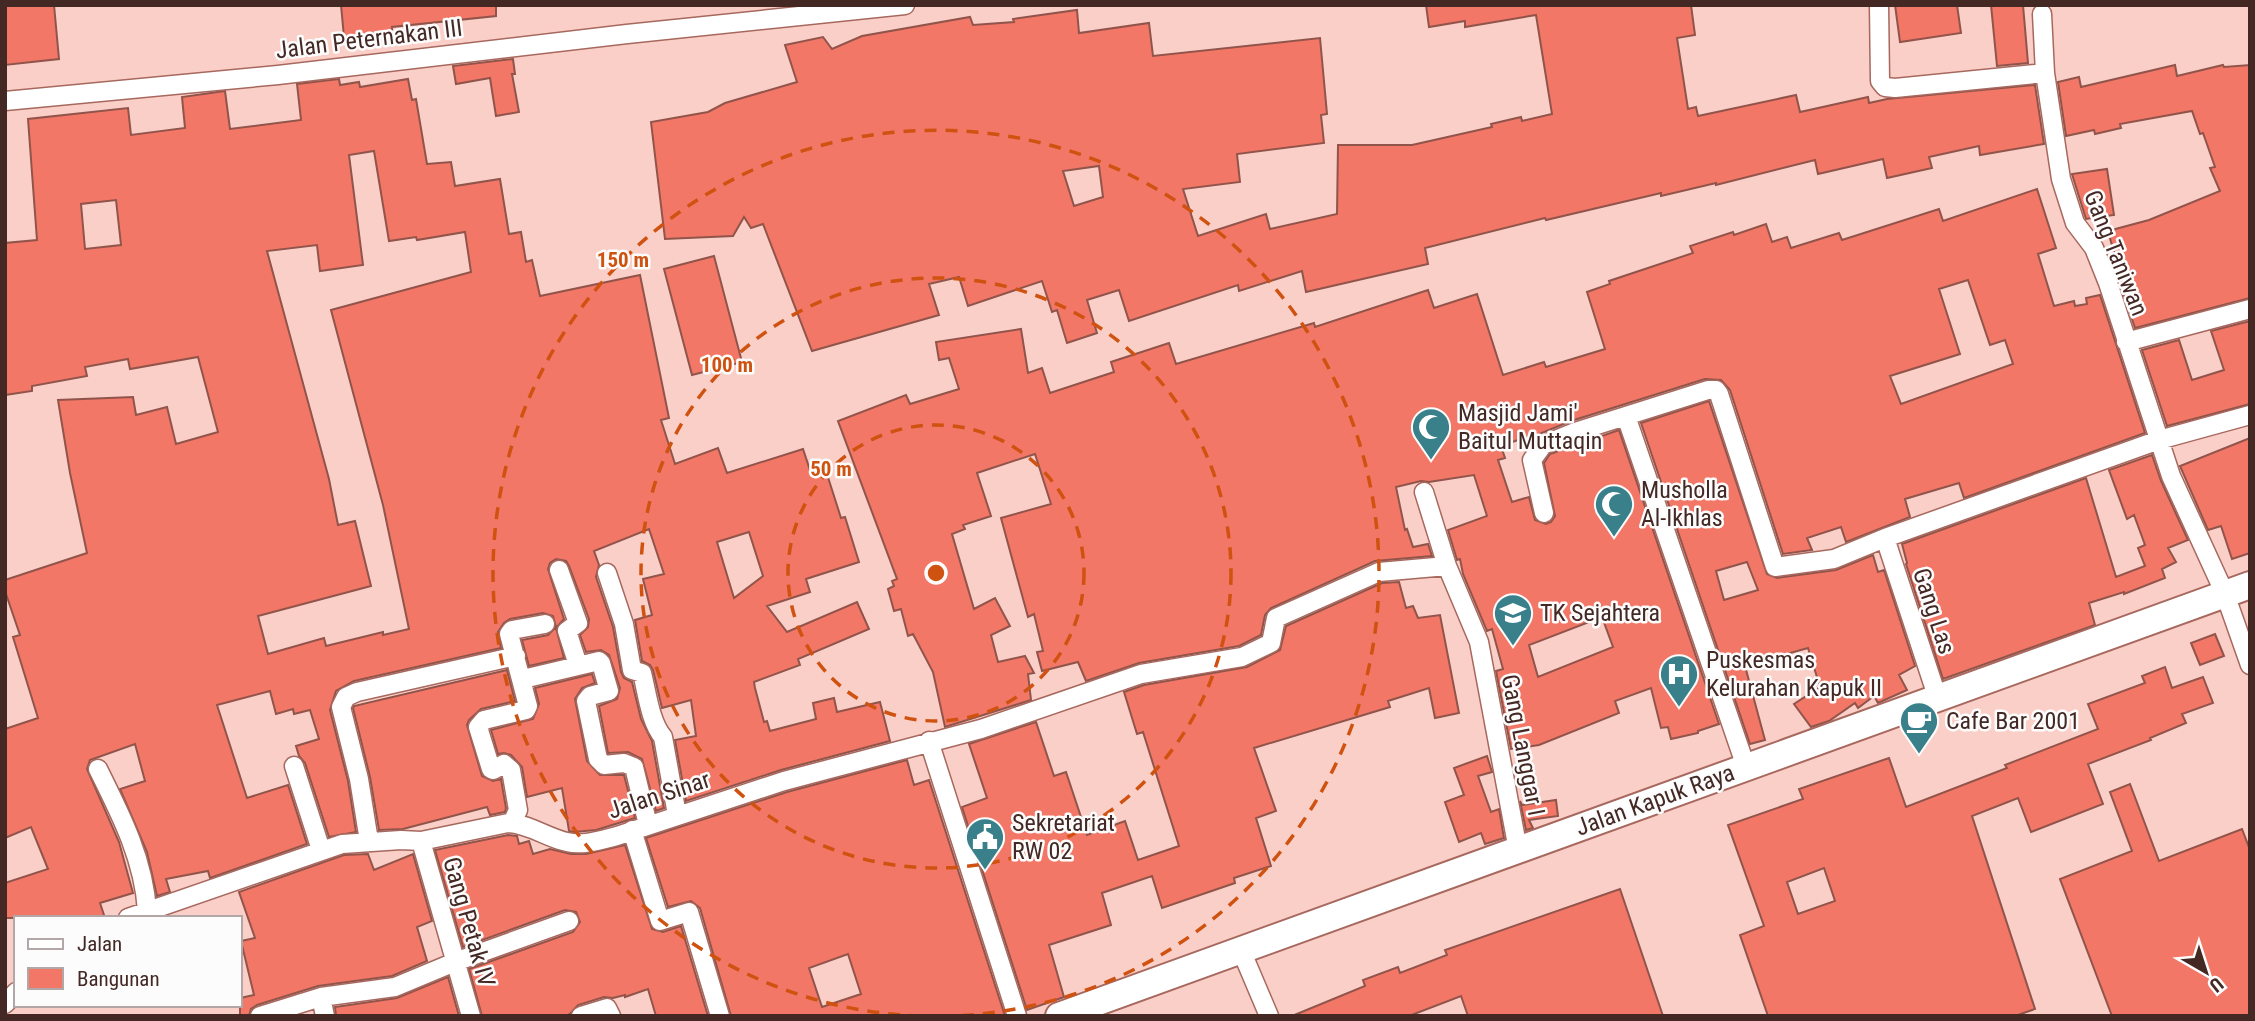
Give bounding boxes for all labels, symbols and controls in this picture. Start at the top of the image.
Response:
street label: Jalan Peternakan III [274,14,464,64]
street label: Gang Taniwan [2078,186,2154,320]
text: 150 m [597,248,649,272]
text: 100 m [701,353,753,377]
place label: Masjid Jami' Baitul Muttaqin [1458,399,1602,455]
mosque icon: Masjid Jami' Baitul Muttaqin [1410,406,1452,461]
text: 50 m [810,457,852,481]
place label: Musholla Al-Ikhlas [1641,476,1728,532]
mosque icon: Musholla Al-Ikhlas [1593,483,1635,538]
centre of rings [924,561,948,585]
street label: Gang Las [1907,565,1961,657]
school or university icon: TK Sejahtera [1492,592,1534,647]
place label: TK Sejahtera [1540,599,1660,627]
place label: Puskesmas Kelurahan Kapuk II [1706,646,1882,702]
hospital icon: Puskesmas Kelurahan Kapuk II [1658,653,1700,708]
street label: Gang Langgar I [1496,672,1550,818]
cafe icon: Cafe Bar 2001 [1898,700,1940,755]
place label: Cafe Bar 2001 [1946,707,2080,735]
street label: Jalan Kapuk Raya [1572,758,1738,842]
street label: Jalan Sinar [604,765,714,825]
place label: Sekretariat RW 02 [1012,809,1115,865]
public building icon: Sekretariat RW 02 [964,816,1006,871]
street label: Gang Petak IV [437,854,501,990]
legend [14,916,242,1007]
text: Jalan [77,932,122,956]
north arrow [2171,937,2241,1007]
text: Bangunan [77,967,160,991]
text: U [2205,972,2228,997]

